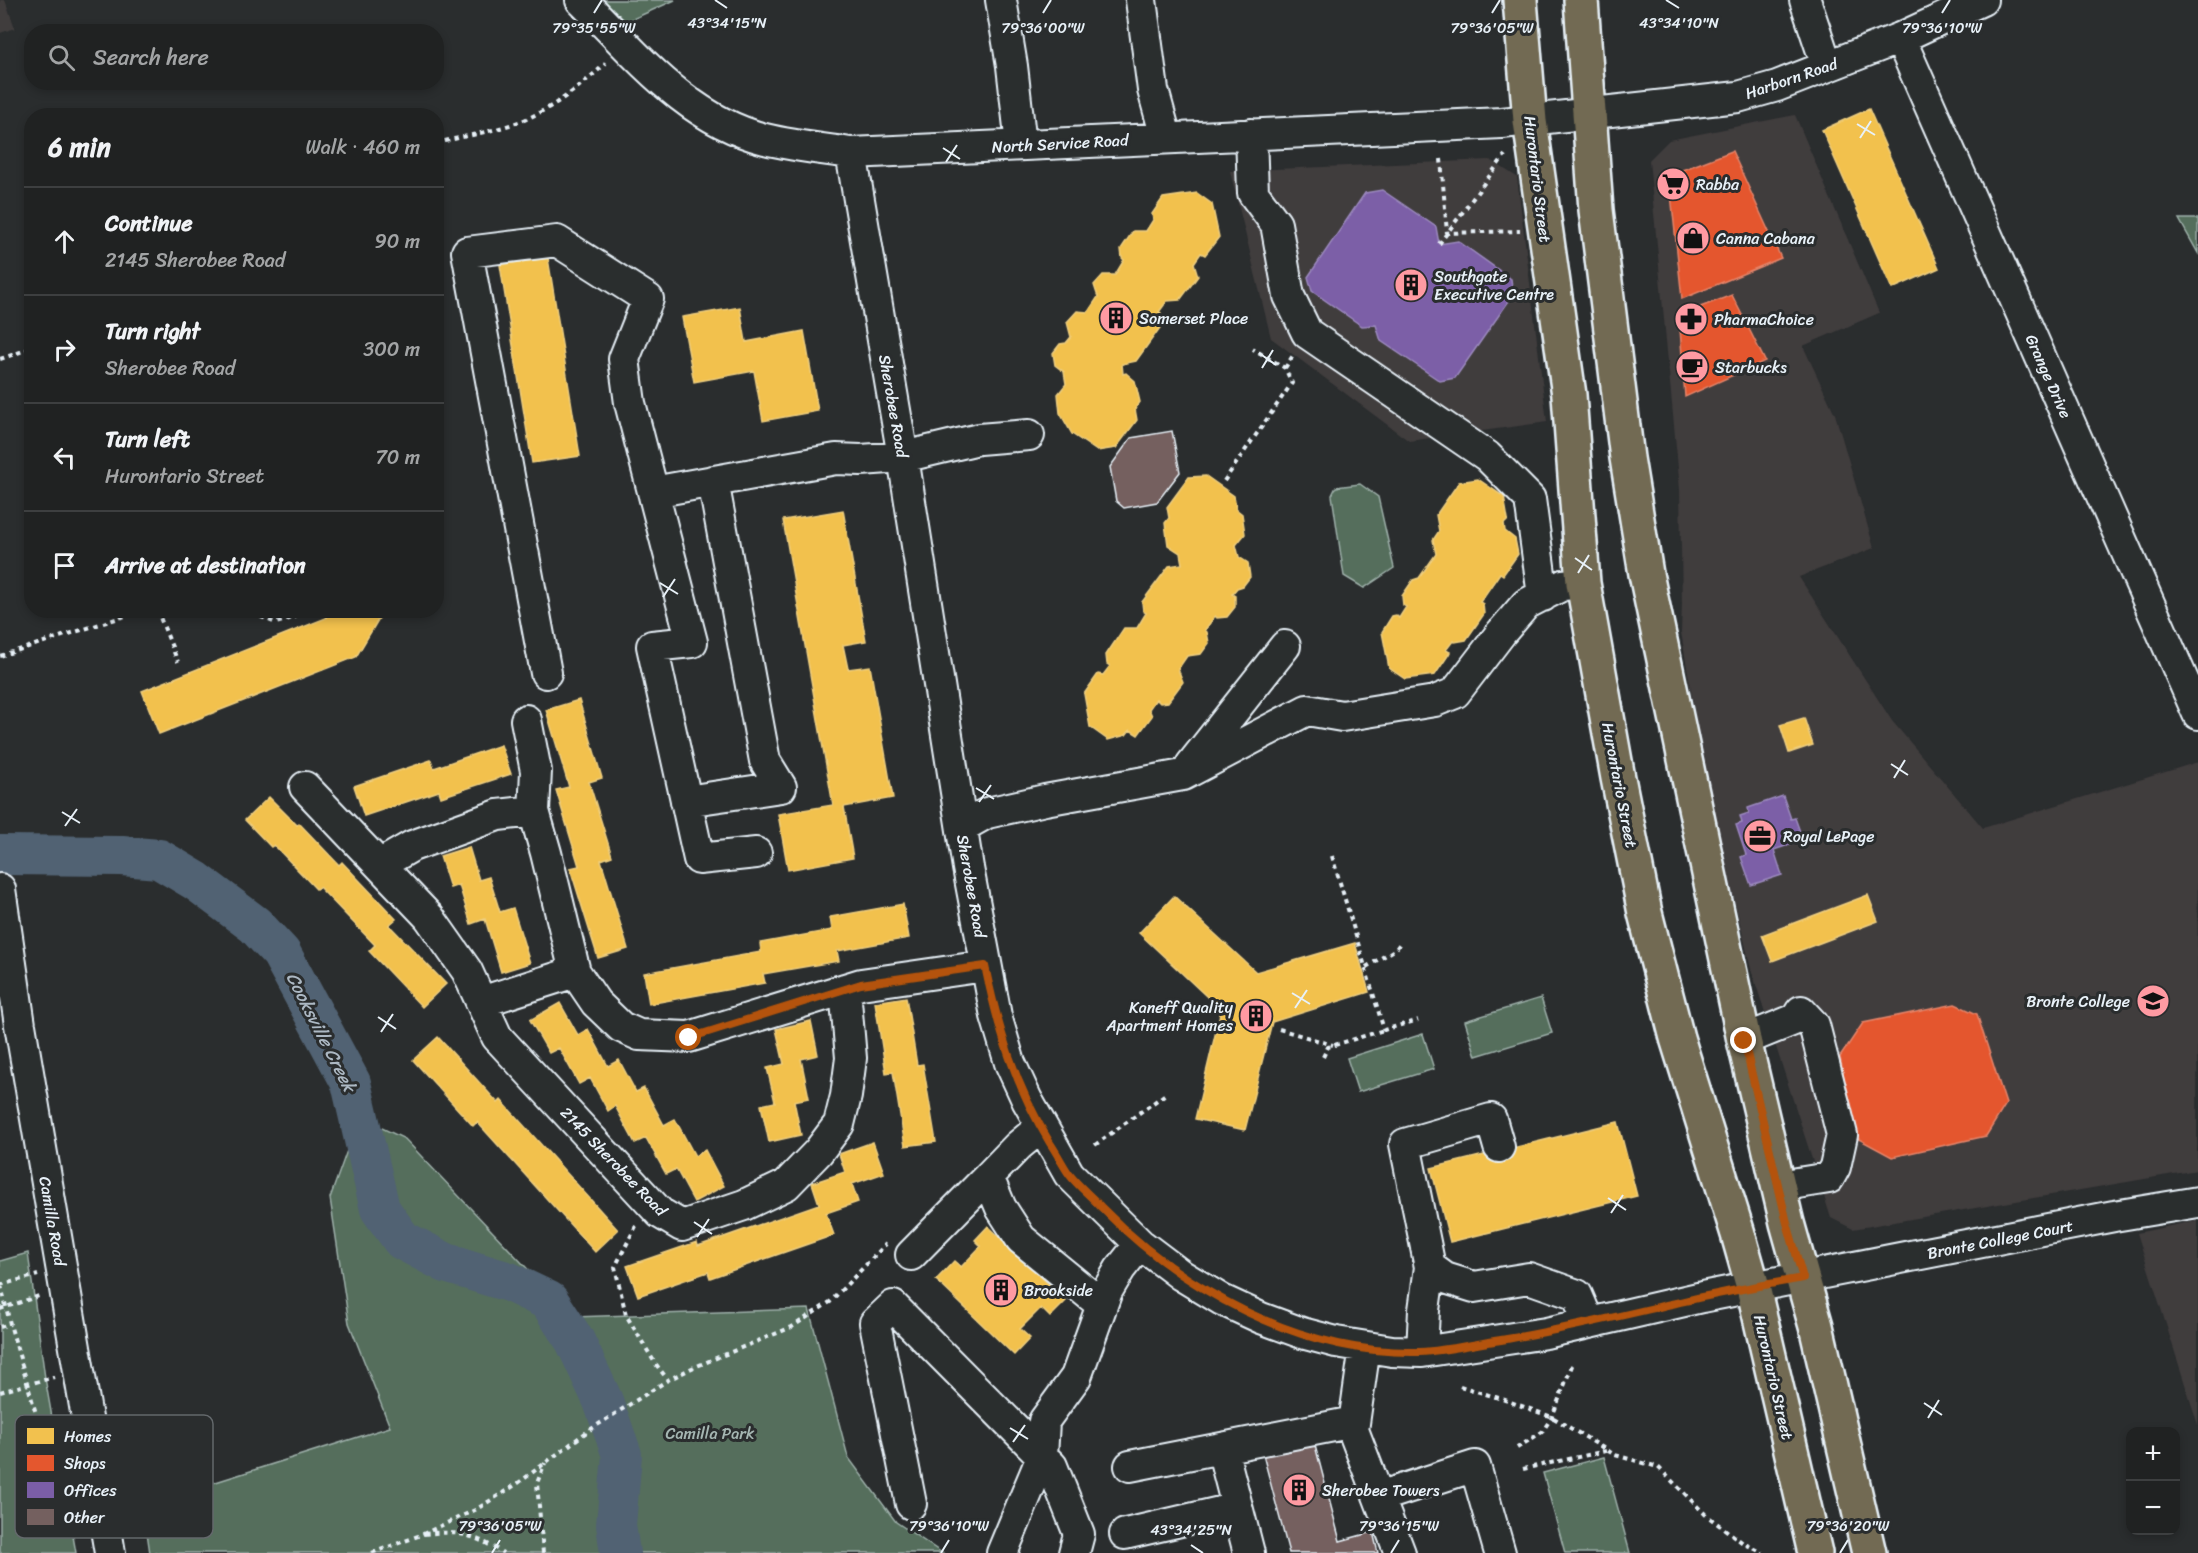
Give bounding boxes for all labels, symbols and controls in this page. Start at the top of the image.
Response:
text: 43°34'15"N [687,10,767,36]
text: 43°34'10"N [1639,10,1719,36]
text: 79°35'55"W [552,15,636,41]
text: 79°36'00"W [1001,15,1085,41]
text: 79°36'05"W [1451,15,1534,41]
text: 79°36'10"W [1902,15,1983,41]
search box [24,24,444,90]
text: Search here [93,38,209,77]
icon: search [45,41,78,74]
street label: Harborn Road [1741,49,1843,108]
street label: Hurontario Street [1515,114,1560,244]
text: 6 min [48,124,111,170]
street label: North Service Road [991,125,1131,162]
text: Walk · 460 m [305,130,420,165]
supermarket icon: Rabba [1655,166,1691,202]
place label: Rabba [1696,170,1740,199]
text: Continue [105,204,193,243]
shop icon: Canna Cabana [1675,220,1711,256]
text: 90 m [375,224,420,259]
place label: Canna Cabana [1716,224,1816,253]
icon: ahead [48,225,81,258]
text: 2145 Sherobee Road [105,243,285,278]
place label: Southgate Executive Centre [1434,262,1554,309]
building icon: Southgate Executive Centre [1393,267,1429,303]
building icon: Somerset Place [1098,300,1134,336]
pharmacy icon: PharmaChoice [1673,301,1709,337]
place label: Somerset Place [1139,304,1248,333]
place label: PharmaChoice [1714,305,1814,334]
text: Turn right [105,312,200,351]
street label: Grange Drive [2017,329,2080,423]
text: 300 m [363,332,420,367]
icon: right [48,333,81,366]
cafe icon: Starbucks [1674,349,1710,385]
text: Sherobee Road [105,351,235,386]
street label: Sherobee Road [870,352,917,461]
place label: Starbucks [1715,353,1787,382]
text: Turn left [105,420,190,459]
text: 70 m [375,440,420,475]
icon: left [48,441,81,474]
text: Hurontario Street [105,459,264,494]
text: Arrive at destination [105,546,306,585]
icon: arrive [48,549,81,582]
street label: Hurontario Street [1593,720,1646,850]
office icon: Royal LePage [1742,818,1778,854]
place label: Royal LePage [1783,822,1875,851]
street label: Sherobee Road [948,832,995,941]
water label: Cooksville Creek [277,966,366,1100]
school or university icon: Bronte College [2135,983,2171,1019]
place label: Bronte College [2026,987,2130,1016]
place label: Kaneff Quality Apartment Homes [1105,993,1234,1040]
building icon: Kaneff Quality Apartment Homes [1238,998,1274,1034]
route start [675,1024,701,1050]
route end [1730,1027,1756,1053]
street label: 2145 Sherobee Road [553,1099,675,1224]
street label: Camilla Road [30,1174,75,1270]
street label: Bronte College Court [1925,1211,2076,1268]
building icon: Brookside [983,1272,1019,1308]
place label: Brookside [1024,1276,1093,1305]
street label: Hurontario Street [1745,1312,1802,1442]
legend [15,1415,213,1538]
park label: Camilla Park [666,1419,755,1448]
text: Homes [64,1422,112,1451]
map controls [2126,1427,2180,1535]
button: + [2126,1427,2180,1481]
text: Shops [64,1449,106,1478]
building icon: Sherobee Towers [1281,1472,1317,1508]
text: Offices [64,1476,117,1505]
place label: Sherobee Towers [1322,1476,1440,1505]
button: − [2126,1481,2180,1535]
text: Other [64,1503,106,1532]
text: 79°36'05"W [459,1513,542,1539]
text: 79°36'10"W [909,1513,990,1539]
text: 79°36'15"W [1359,1513,1439,1539]
text: 79°36'20"W [1807,1513,1890,1539]
text: 43°34'25"N [1150,1517,1232,1543]

